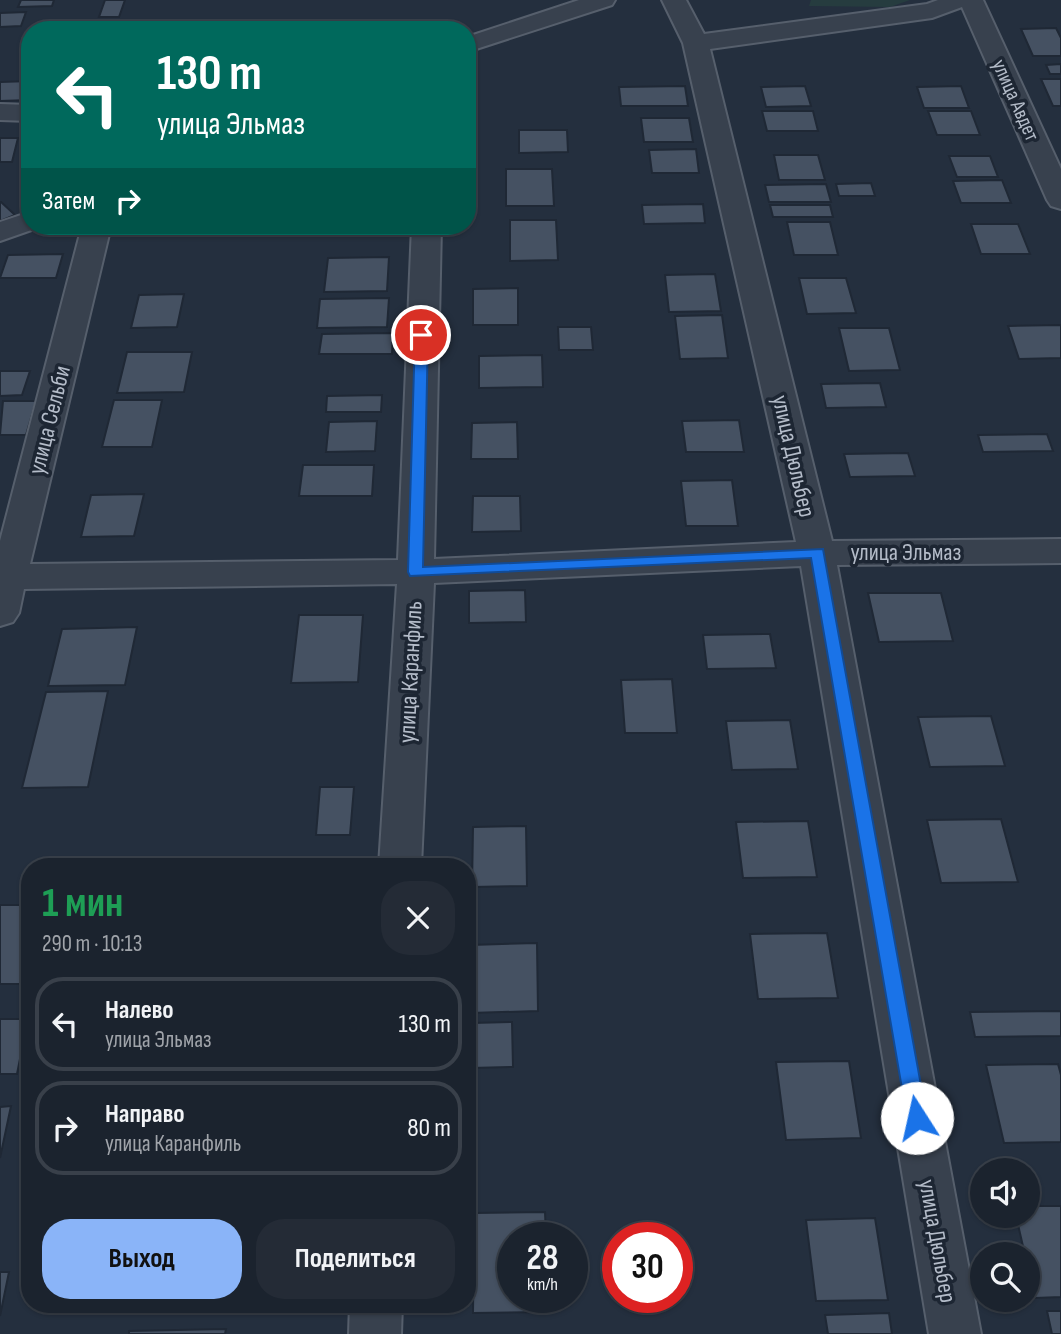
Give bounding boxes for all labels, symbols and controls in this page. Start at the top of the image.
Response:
text: 130 m [157,45,262,104]
icon: left [42,49,133,140]
street label: улица Авдет [987,56,1045,145]
text: улица Эльмаз [157,105,305,144]
icon: right [109,182,147,220]
text: Затем [42,186,95,217]
pin [391,305,451,365]
icon: arrive [402,316,440,354]
street label: улица Сельби [22,363,77,477]
street label: улица Дюльбер [765,392,822,520]
street label: улица Эльмаз [850,538,962,567]
street label: улица Каранфиль [392,600,429,744]
text: 1 мин [42,878,123,929]
button: close [381,881,455,955]
text: 290 m · 10:13 [42,930,142,958]
text: Налево [105,995,174,1026]
icon: left [46,1005,84,1043]
text: 130 m [399,1009,451,1040]
text: улица Эльмаз [105,1026,212,1054]
position arrow [880,1081,954,1155]
text: Направо [105,1099,184,1130]
icon: right [46,1109,84,1147]
text: 80 m [407,1113,451,1144]
text: улица Каранфиль [105,1130,241,1158]
map controls [970,1158,1040,1312]
button: sound [970,1158,1040,1228]
street label: улица Дюльбер [912,1177,963,1305]
button: Выход [42,1219,242,1299]
button: Поделиться [256,1219,455,1299]
speed limit sign: 30 [602,1222,693,1313]
text: 28 [527,1237,558,1280]
button: search [970,1242,1040,1312]
text: km/h [527,1274,558,1295]

